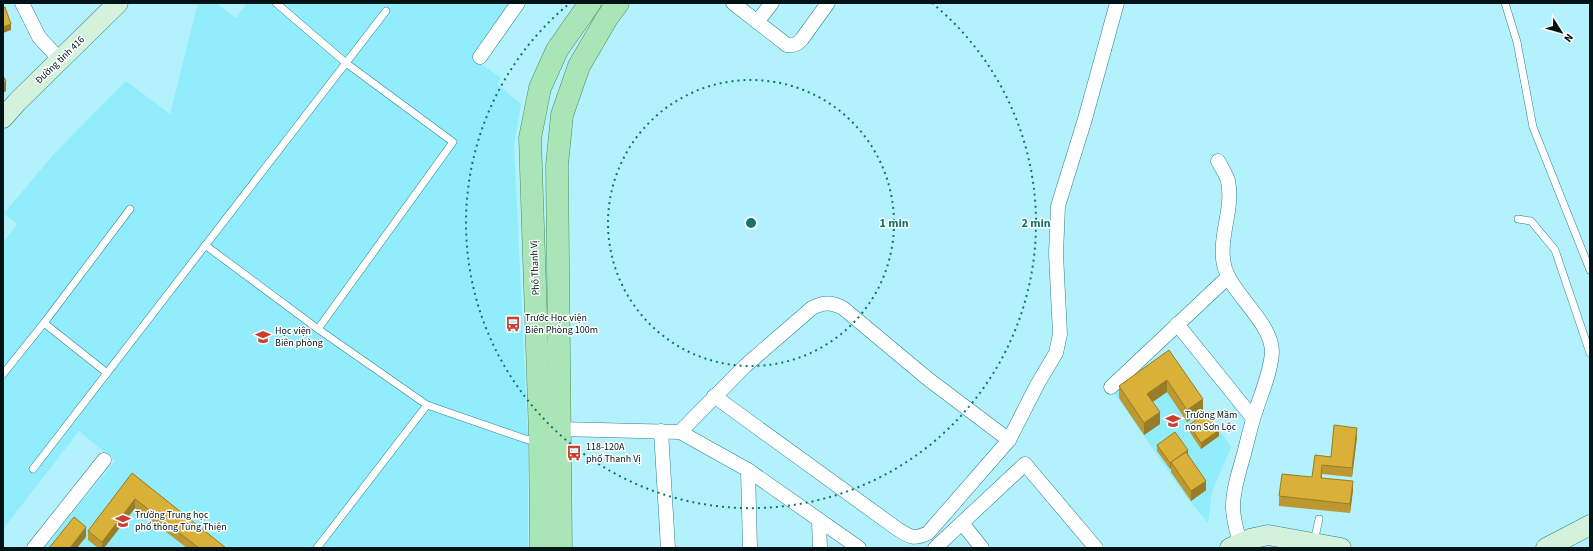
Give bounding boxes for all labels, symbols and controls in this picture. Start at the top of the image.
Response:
north arrow [1541,12,1581,52]
text: N [1560,30,1577,45]
street label: Đường tỉnh 416 [32,33,88,87]
text: 1 min [879,215,909,232]
text: 2 min [1021,215,1051,232]
centre of rings [744,216,758,230]
street label: Phố Thanh Vị [527,240,543,296]
place label: Trước Học viện Biên Phòng 100m [525,311,598,337]
bus stop icon: Trước Học viện Biên Phòng 100m [504,315,522,333]
place label: Học viện Biên phòng [275,324,323,350]
school or university icon: Học viện Biên phòng [254,328,272,346]
place label: Trường Mầm non Sơn Lộc [1185,408,1237,434]
school or university icon: Trường Mầm non Sơn Lộc [1164,412,1182,430]
place label: 118-120A phố Thanh Vị [586,440,641,466]
bus stop icon: 118-120A phố Thanh Vị [565,444,583,462]
place label: Trường Trung học phổ thông Tùng Thiện [135,508,227,534]
school or university icon: Trường Trung học phổ thông Tùng Thiện [114,512,132,530]

